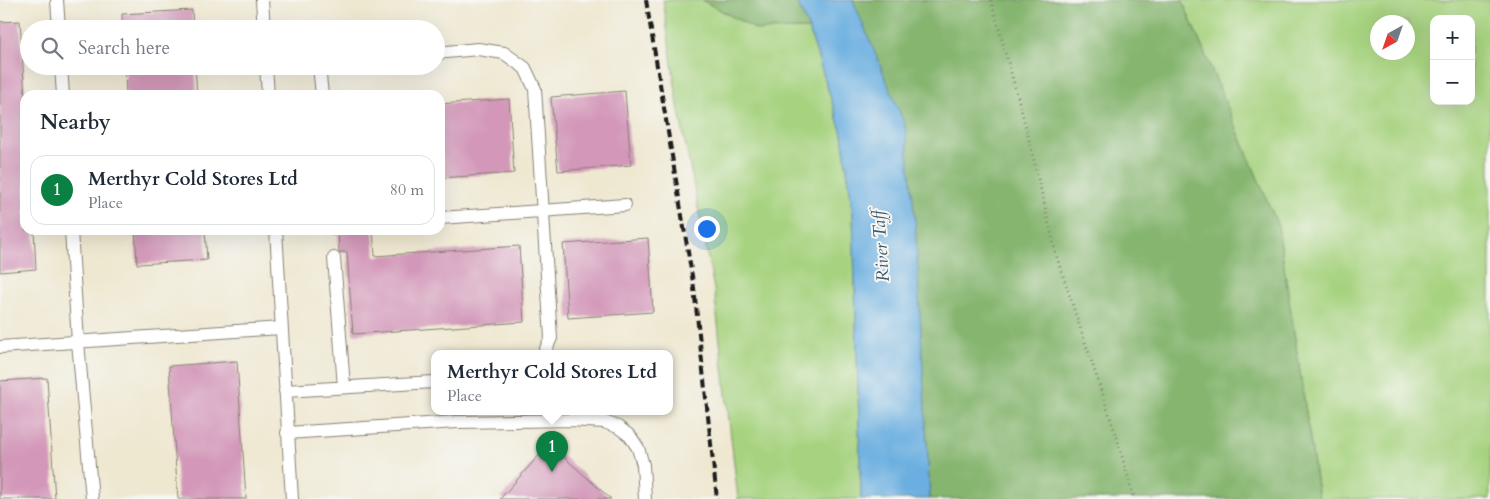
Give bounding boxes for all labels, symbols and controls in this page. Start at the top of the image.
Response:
north arrow [1370,15,1415,60]
map controls [1430,15,1475,105]
button: + [1430,15,1475,60]
search box [20,20,445,75]
icon: search [38,34,66,62]
text: Search here [78,35,170,61]
button: − [1430,60,1475,105]
text: Nearby [40,108,111,137]
text: Merthyr Cold Stores Ltd [88,166,298,192]
text: 1 [53,179,61,201]
text: 80 m [390,179,424,201]
text: Place [88,192,123,214]
water label: River Taff [866,205,896,283]
your location [694,216,720,242]
popup [431,350,673,415]
text: Merthyr Cold Stores Ltd [447,359,657,385]
text: Place [447,385,482,407]
pin: 1 [536,431,568,472]

